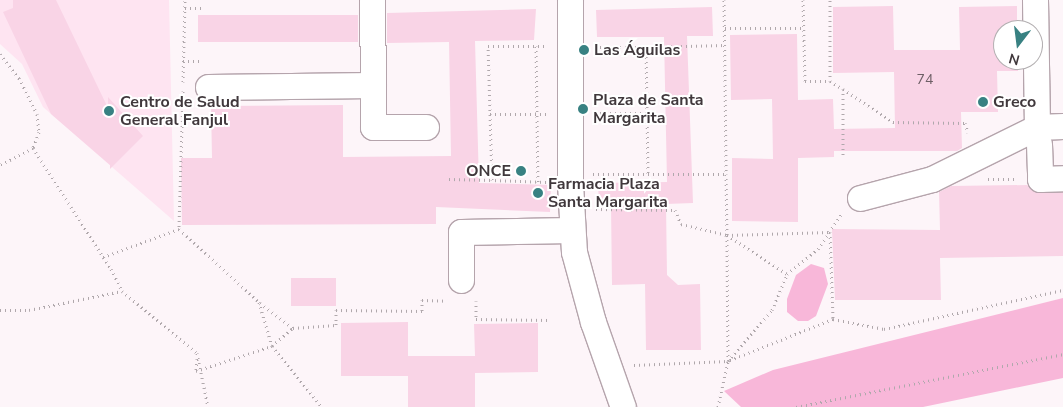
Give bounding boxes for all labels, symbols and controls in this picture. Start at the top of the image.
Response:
north arrow [993,20,1043,70]
place label: Las Águilas [594,40,680,60]
marker: Las Águilas [578,44,590,56]
text: N [1007,48,1022,70]
house number: 74 [917,72,933,88]
place label: Plaza de Santa Margarita [593,90,704,128]
place label: Centro de Salud General Fanjul [120,92,240,130]
place label: Greco [993,92,1036,112]
marker: Greco [977,96,989,108]
marker: Plaza de Santa Margarita [577,103,589,115]
marker: Centro de Salud General Fanjul [102,104,116,118]
place label: ONCE [466,161,511,181]
marker: ONCE [515,165,527,177]
place label: Farmacia Plaza Santa Margarita [548,174,668,212]
marker: Farmacia Plaza Santa Margarita [532,187,544,199]

